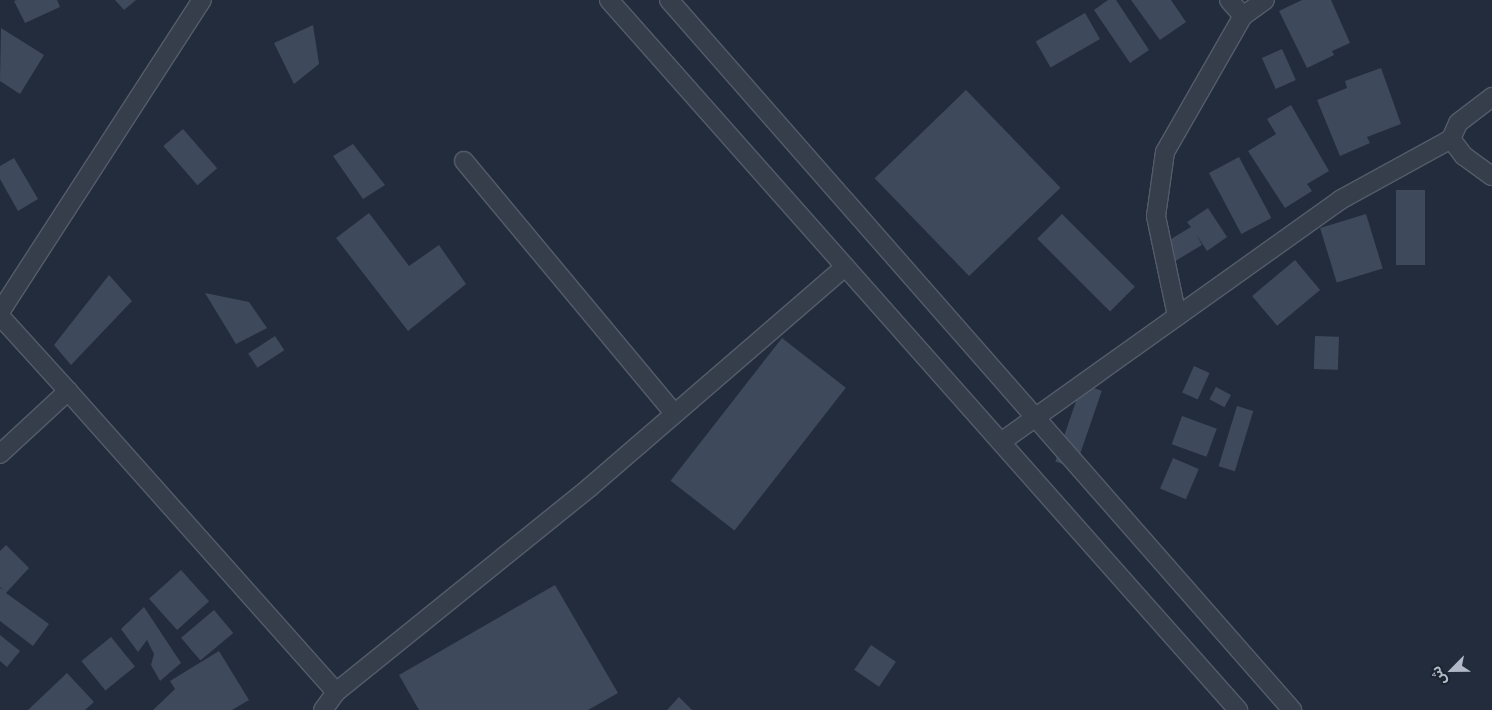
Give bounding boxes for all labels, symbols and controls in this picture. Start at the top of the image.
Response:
north arrow [1427,645,1477,695]
text: ش [1425,664,1450,689]

